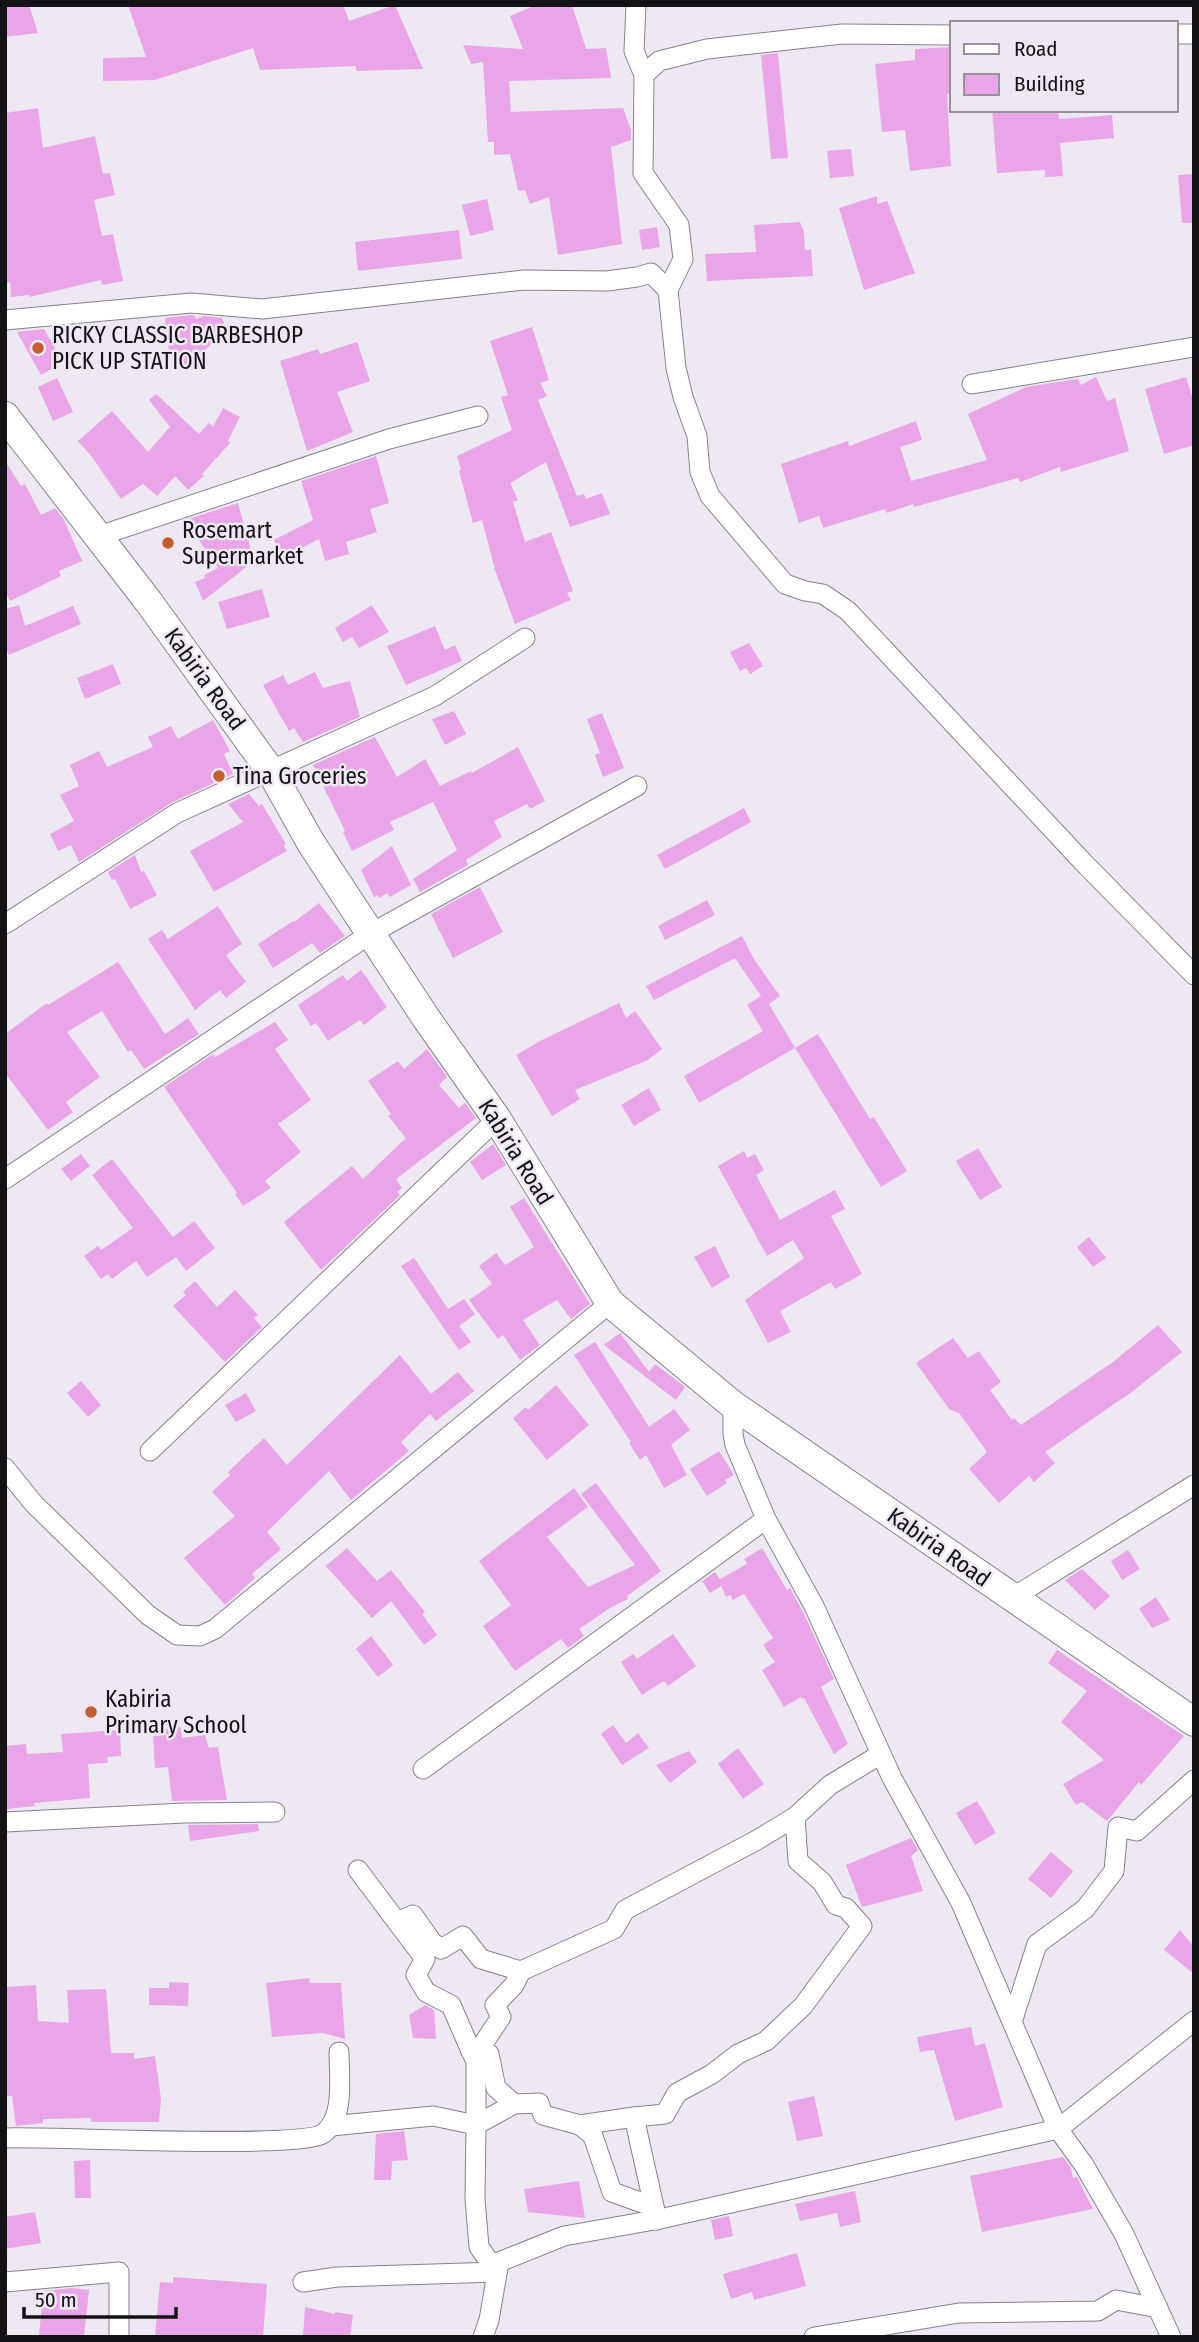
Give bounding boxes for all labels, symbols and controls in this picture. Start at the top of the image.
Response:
legend [950,21,1178,112]
text: Road [1014,36,1058,62]
text: Building [1014,71,1085,97]
place label: RICKY CLASSIC BARBESHOP PICK UP STATION [52,321,303,375]
marker: RICKY CLASSIC BARBESHOP PICK UP STATION [30,340,46,356]
place label: Rosemart Supermarket [182,516,304,570]
marker: Rosemart Supermarket [160,535,176,551]
street label: Kabiria Road [159,622,251,736]
place label: Tina Groceries [233,762,367,790]
marker: Tina Groceries [211,768,227,784]
street label: Kabiria Road [472,1094,560,1210]
street label: Kabiria Road [882,1501,996,1593]
place label: Kabiria Primary School [105,1685,247,1739]
marker: Kabiria Primary School [83,1704,99,1720]
scale bar [24,2276,177,2320]
text: 50 m [35,2287,77,2313]

